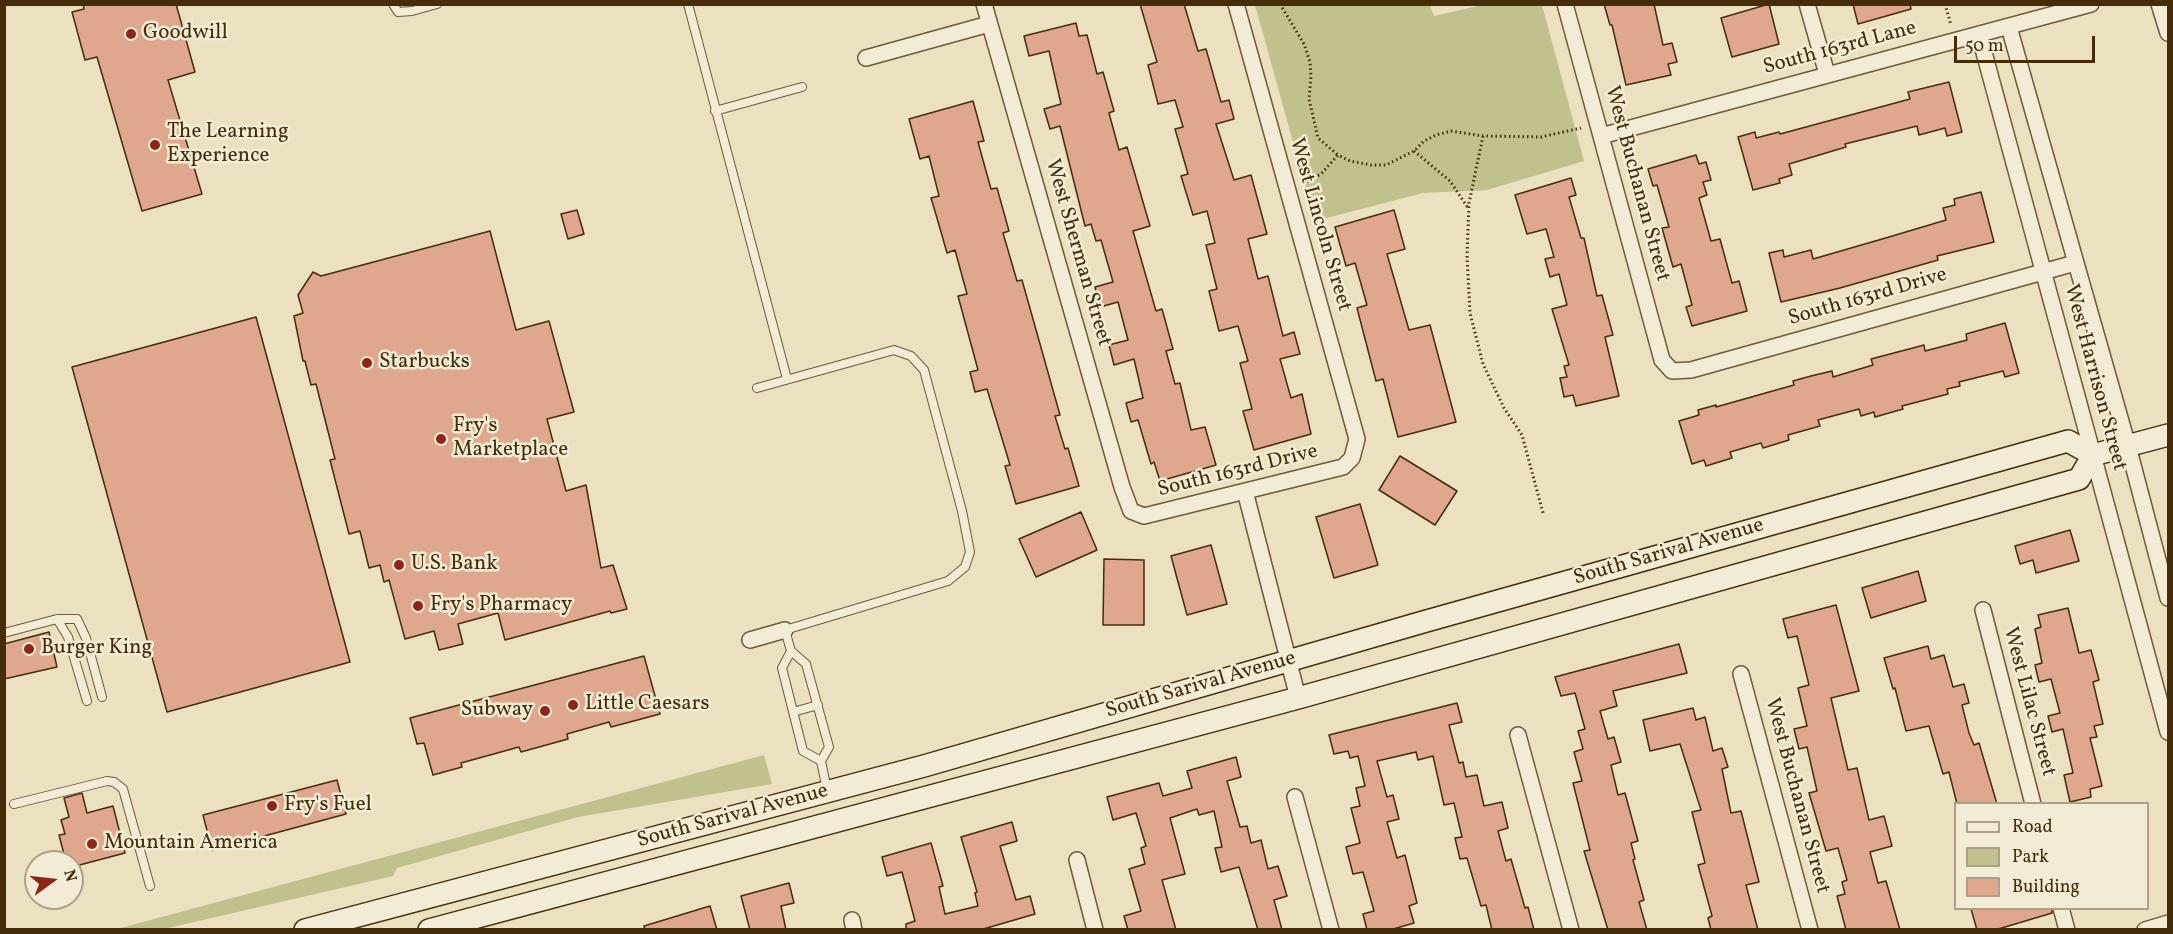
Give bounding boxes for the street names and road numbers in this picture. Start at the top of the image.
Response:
street label: South 163rd Lane [1761,16,1919,82]
street label: West Buchanan Street [1598,83,1674,285]
street label: West Lincoln Street [1282,136,1356,314]
street label: West Sherman Street [1038,156,1116,350]
street label: South 163rd Drive [1786,263,1950,333]
street label: West Harrison Street [2057,282,2131,474]
street label: South 163rd Drive [1155,440,1321,504]
street label: South Sarival Avenue [1571,514,1767,592]
street label: West Lilac Street [1996,625,2060,779]
street label: South Sarival Avenue [1103,647,1299,725]
street label: West Buchanan Street [1758,695,1834,897]
street label: South Sarival Avenue [635,779,831,855]

